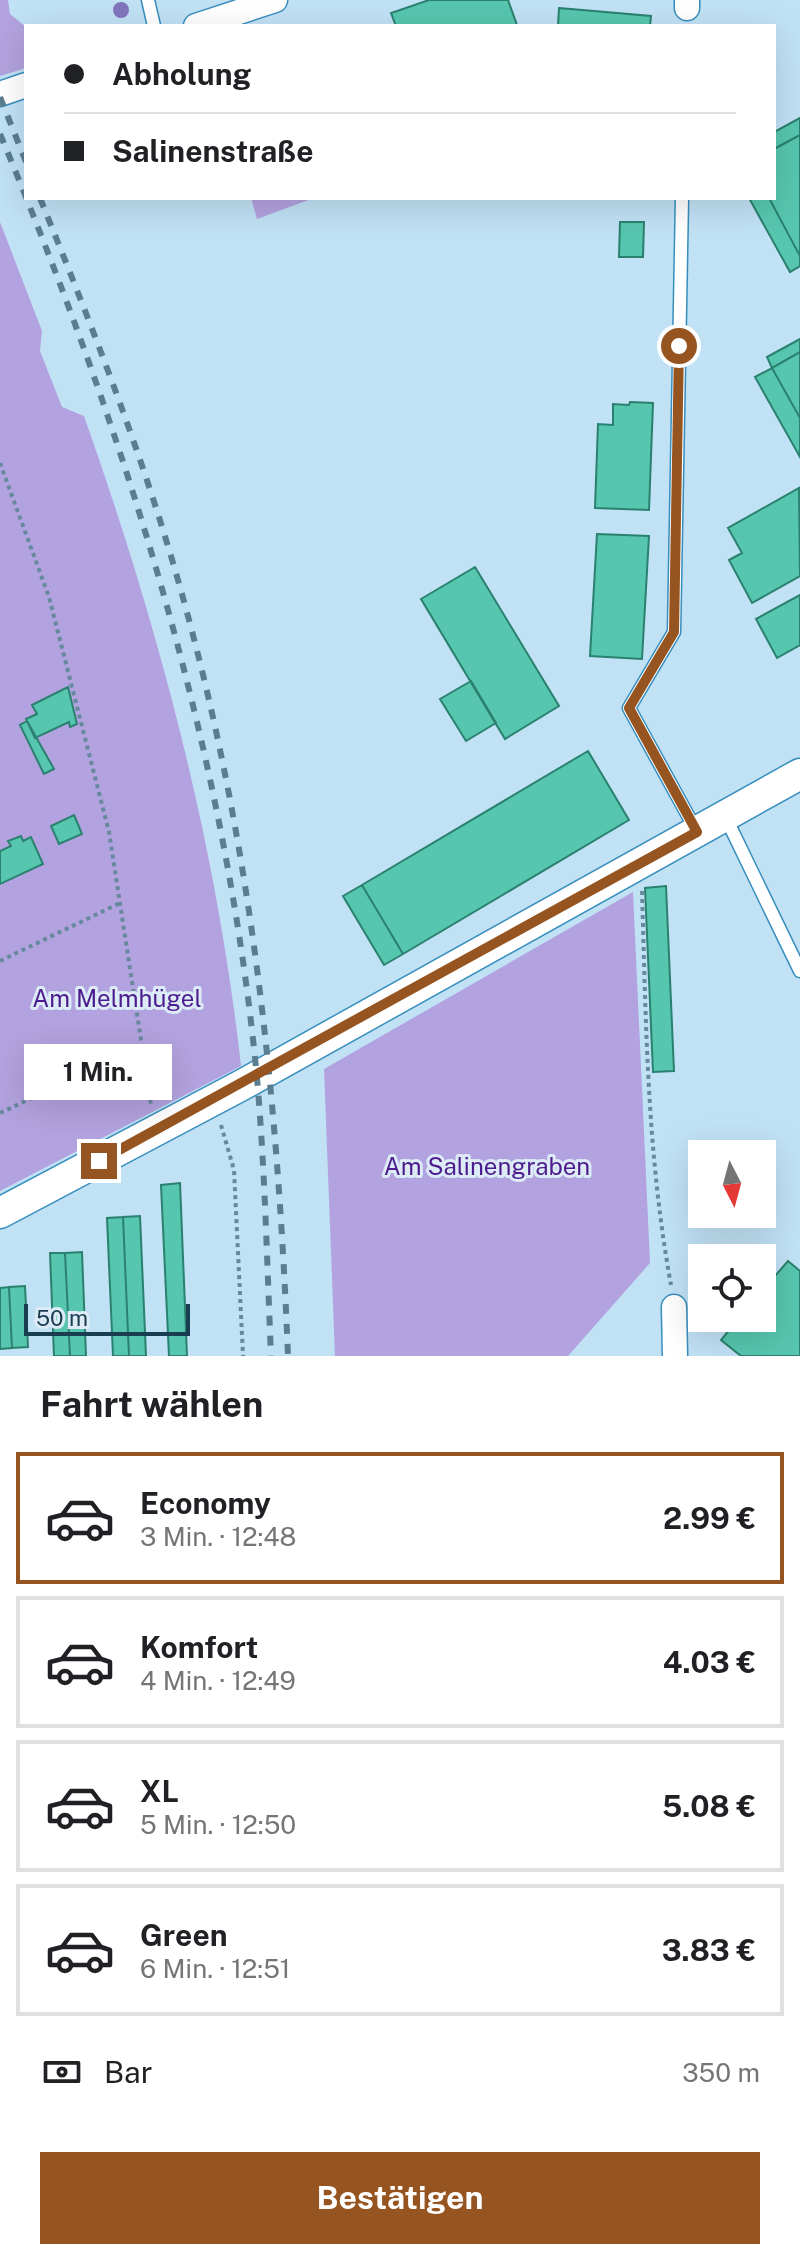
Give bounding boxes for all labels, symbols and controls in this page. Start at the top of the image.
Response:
text: Abholung [112,56,251,92]
text: Salinenstraße [112,133,313,169]
route start [661,328,697,364]
park label: Am Melmhügel [32,984,202,1012]
callout: 1 Min. [25,1045,173,1101]
text: 1 Min. [63,1056,133,1087]
north arrow [688,1140,776,1228]
map controls [688,1140,776,1332]
route end [81,1143,117,1179]
park label: Am Salinengraben [384,1152,590,1180]
button: locate [688,1244,776,1332]
scale bar [24,1300,190,1336]
text: 50 m [36,1305,88,1331]
text: Fahrt wählen [40,1383,263,1425]
icon: car [44,1482,116,1554]
text: Economy [140,1485,271,1521]
text: 2.99 € [663,1500,756,1536]
text: 3 Min. · 12:48 [140,1521,296,1552]
icon: car [44,1626,116,1698]
text: Komfort [140,1629,258,1665]
text: 4.03 € [663,1644,756,1680]
text: 4 Min. · 12:49 [140,1665,296,1696]
icon: car [44,1770,116,1842]
text: XL [140,1773,179,1809]
text: 5.08 € [662,1788,756,1824]
text: 5 Min. · 12:50 [140,1809,296,1840]
icon: car [44,1914,116,1986]
text: Green [140,1917,227,1953]
text: 3.83 € [662,1932,756,1968]
text: 6 Min. · 12:51 [140,1953,290,1984]
icon: cash [40,2050,84,2094]
text: Bar [104,2054,152,2090]
text: 350 m [682,2057,760,2088]
button: Bestätigen [40,2152,760,2244]

